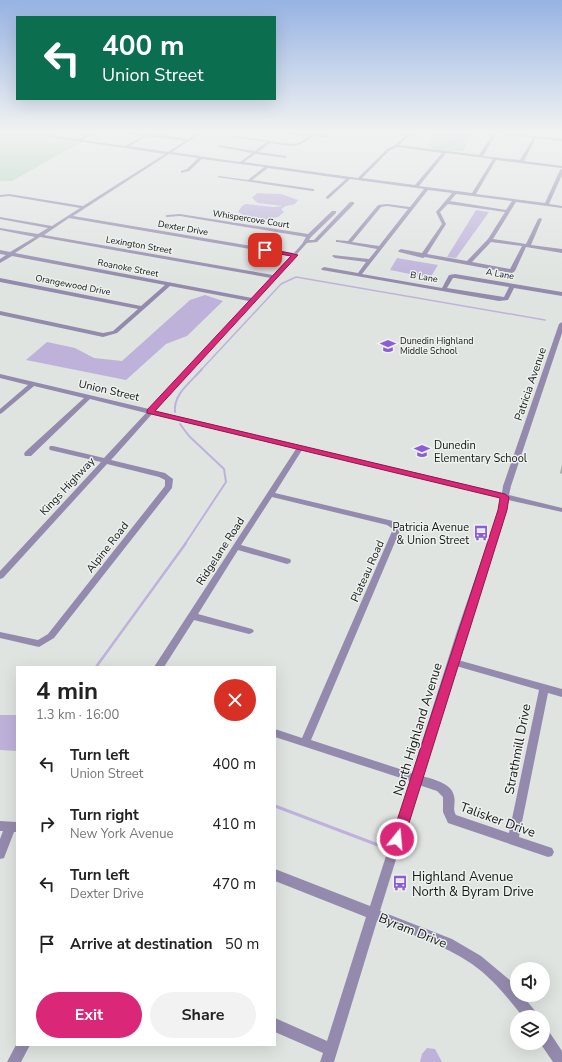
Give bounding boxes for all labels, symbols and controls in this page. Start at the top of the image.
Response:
text: 400 m [102,27,185,65]
icon: left [36,32,88,84]
text: Union Street [102,63,203,87]
street label: Whispercove Court [212,207,291,231]
street label: Dexter Drive [157,218,209,238]
street label: Lexington Street [105,233,174,257]
pin [248,233,282,267]
icon: arrive [254,239,276,261]
street label: Roanoke Street [96,256,160,280]
street label: A Lane [485,266,515,282]
street label: B Lane [409,269,439,285]
street label: Orangewood Drive [34,272,112,298]
place label: Dunedin Highland Middle School [400,335,474,357]
school or university icon: Dunedin Highland Middle School [379,337,397,355]
street label: Patricia Avenue [511,345,550,423]
street label: Union Street [77,376,141,405]
place label: Dunedin Elementary School [434,438,528,466]
school or university icon: Dunedin Elementary School [413,442,431,460]
street label: Kings Highway [37,454,98,519]
street label: Ridgelane Road [193,514,248,588]
street label: Alpine Road [83,519,132,576]
place label: Patricia Avenue & Union Street [392,520,469,548]
bus stop icon: Patricia Avenue & Union Street [472,524,490,542]
street label: Plateau Road [347,538,388,604]
street label: North Highland Avenue [389,660,447,798]
text: 4 min [36,675,98,707]
button: close [214,679,256,721]
street label: Strathmill Drive [500,702,536,796]
text: 1.3 km · 16:00 [36,706,119,724]
text: Turn left [70,745,129,765]
icon: left [36,753,58,775]
text: 400 m [212,754,256,774]
text: Union Street [70,765,143,783]
street label: Talisker Drive [457,798,538,842]
text: Turn right [70,805,139,825]
icon: right [36,813,58,835]
text: 410 m [212,814,256,834]
position arrow [376,818,418,860]
text: New York Avenue [70,825,173,843]
text: Turn left [70,865,129,885]
place label: Highland Avenue North & Byram Drive [412,868,534,901]
icon: left [36,873,58,895]
text: 470 m [212,874,256,894]
bus stop icon: Highland Avenue North & Byram Drive [391,874,409,892]
text: Dexter Drive [70,885,144,903]
street label: Byram Drive [376,909,450,953]
icon: arrive [36,933,58,955]
text: Arrive at destination [70,934,213,954]
text: 50 m [225,934,259,954]
map controls [510,962,550,1050]
button: sound [510,962,550,1002]
button: Exit [36,992,142,1038]
button: Share [150,992,256,1038]
button: layers [510,1010,550,1050]

